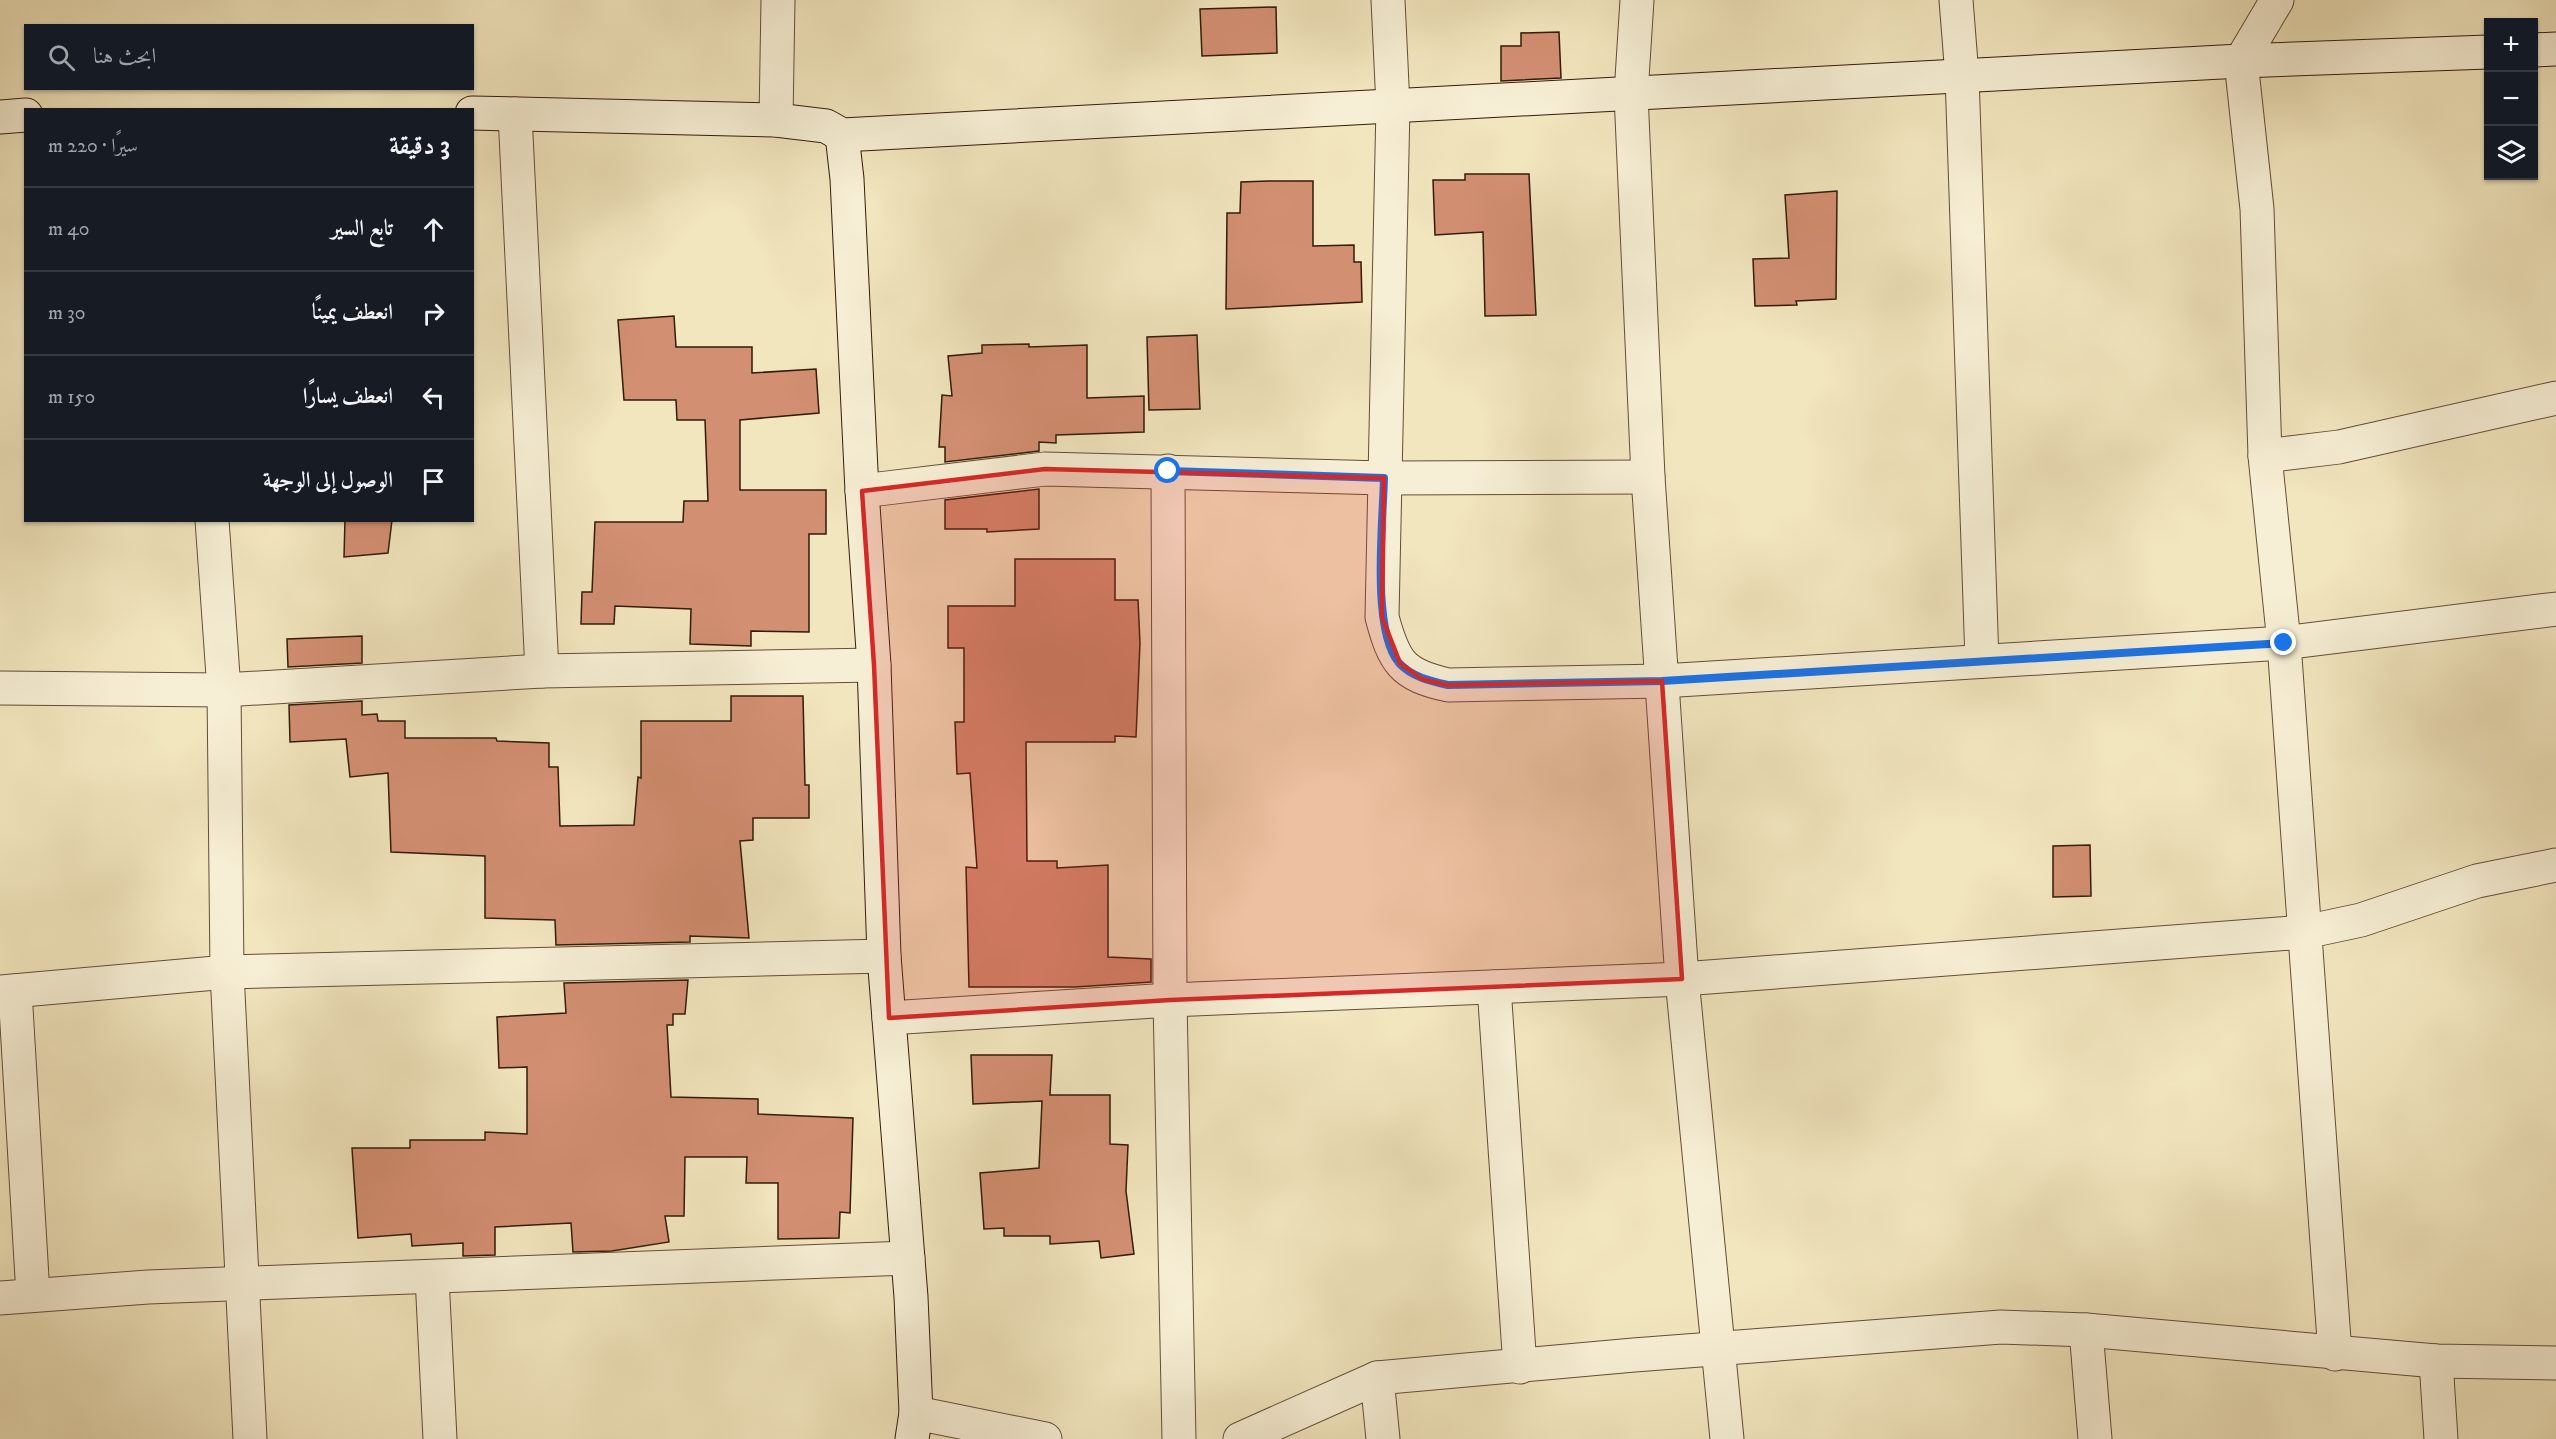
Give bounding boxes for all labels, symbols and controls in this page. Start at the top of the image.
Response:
map controls [2484,18,2538,180]
button: + [2484,18,2538,72]
search box [24,24,474,90]
icon: search [45,41,78,74]
text: ابحث هنا [93,43,156,70]
button: − [2484,72,2538,126]
button: layers [2484,126,2538,180]
text: 3 دقيقة [389,130,450,163]
text: سيرًا · 220 m [48,134,138,159]
icon: ahead [417,213,450,246]
text: تابع السير [331,215,393,242]
text: 40 m [48,217,90,242]
icon: right [417,297,450,330]
text: انعطف يمينًا [312,299,393,326]
text: 30 m [48,301,86,326]
icon: left [417,381,450,414]
text: انعطف يسارًا [303,383,393,410]
text: 150 m [48,385,95,410]
route start [1154,457,1180,483]
icon: arrive [417,465,450,498]
text: الوصول إلى الوجهة [263,467,393,494]
route end [2270,629,2296,655]

